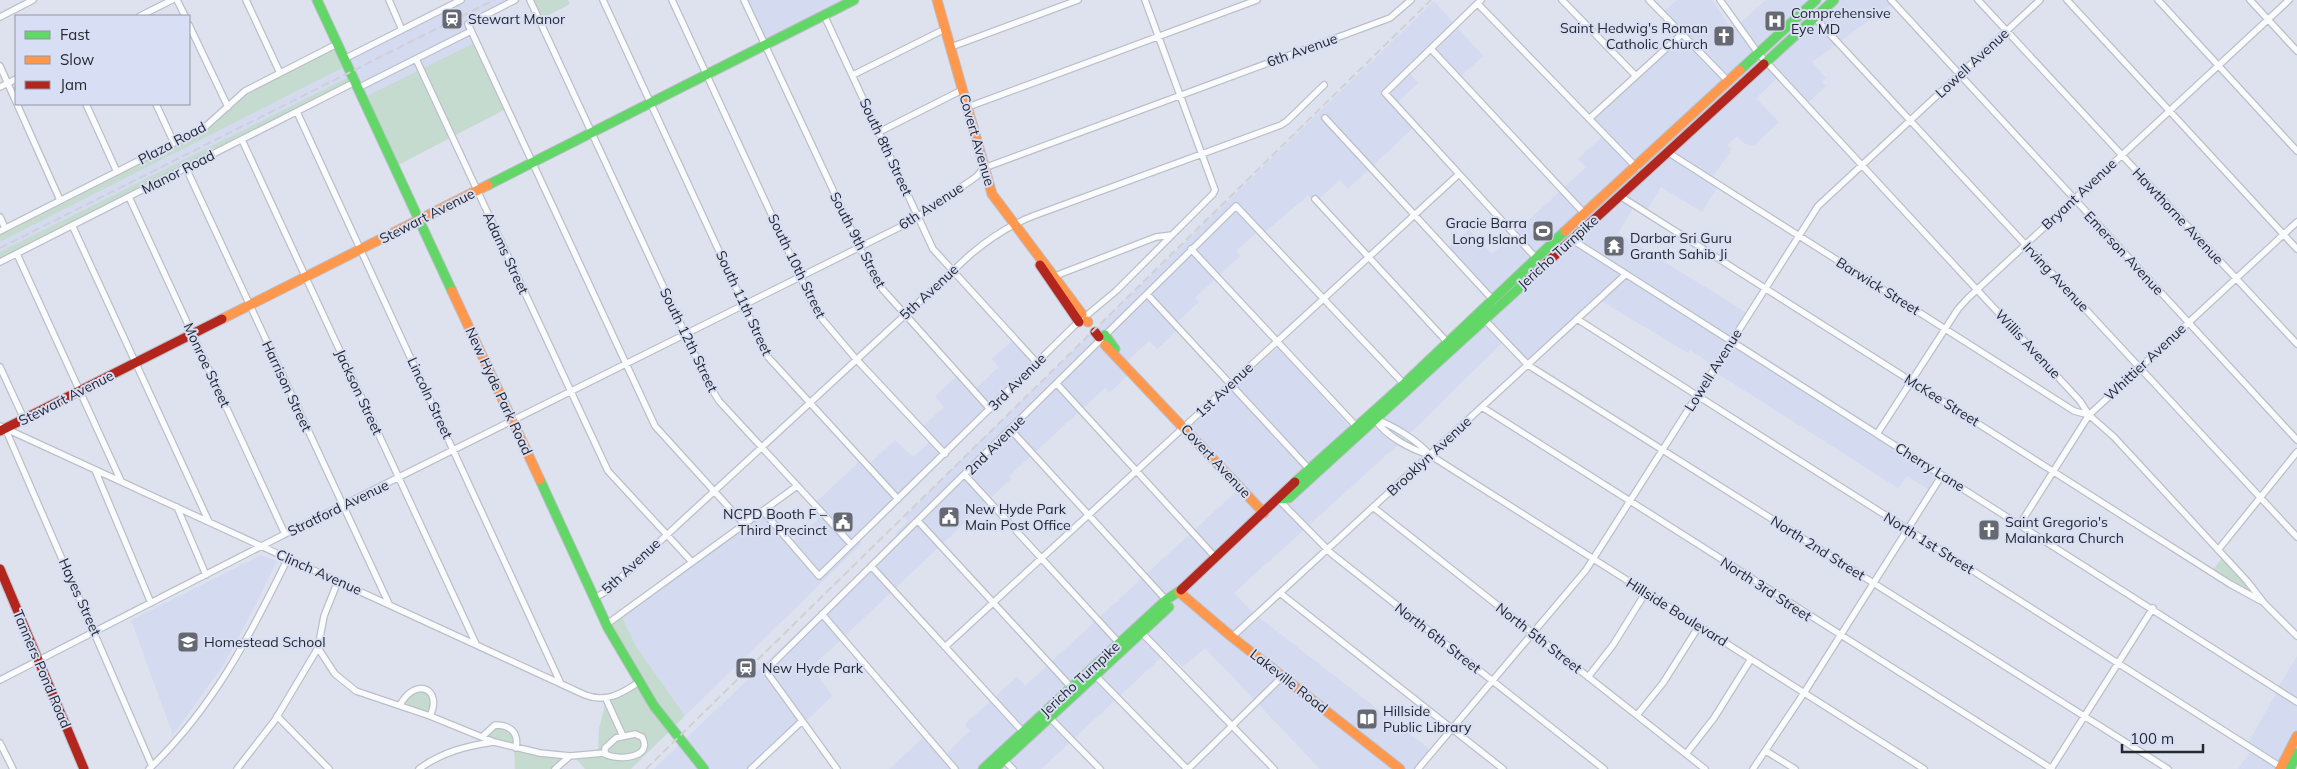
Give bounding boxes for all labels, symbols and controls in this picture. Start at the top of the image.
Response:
place label: Comprehensive Eye MD [1791,4,1891,38]
station icon: Stewart Manor [440,7,464,31]
hospital icon: Comprehensive Eye MD [1763,9,1787,33]
place label: Stewart Manor [468,10,566,28]
legend [15,15,190,105]
place label: Saint Hedwig's Roman Catholic Church [1560,19,1708,53]
church icon: Saint Hedwig's Roman Catholic Church [1712,24,1736,48]
street label: Lowell Avenue [1931,24,2013,102]
text: Fast [60,25,90,44]
street label: 6th Avenue [1264,29,1340,71]
text: Slow [60,50,94,69]
text: Jam [60,75,87,94]
street label: Covert Avenue [955,92,999,188]
street label: South 8th Street [856,95,916,199]
street label: Plaza Road [135,118,209,168]
street label: Manor Road [138,146,218,198]
street label: Bryant Avenue [2038,155,2120,233]
street label: Hawthorne Avenue [2129,164,2227,268]
street label: 6th Avenue [895,178,967,234]
street label: Stewart Avenue [376,184,478,248]
street label: South 9th Street [826,189,890,291]
street label: Emerson Avenue [2080,207,2168,299]
street label: Adams Street [479,209,533,297]
street label: South 10th Street [764,211,830,321]
street label: Jericho Turnpike [1514,211,1602,293]
place label: Gracie Barra Long Island [1445,214,1527,248]
sports icon: Gracie Barra Long Island [1531,219,1555,243]
place label: Darbar Sri Guru Granth Sahib Ji [1630,229,1732,263]
temple icon: Darbar Sri Guru Granth Sahib Ji [1602,234,1626,258]
street label: Irving Avenue [2019,238,2093,316]
street label: South 11th Street [712,248,776,358]
street label: Barwick Street [1833,253,1923,319]
street label: 5th Avenue [896,260,962,324]
street label: South 12th Street [656,285,722,395]
street label: Willis Avenue [1991,306,2065,382]
street label: Monroe Street [180,320,234,410]
street label: Whittier Avenue [2100,320,2190,404]
street label: New Hyde Park Road [461,324,537,458]
street label: Lowell Avenue [1680,325,1746,415]
street label: Harrison Street [258,338,316,434]
street label: Jackson Street [331,346,387,438]
street label: 3rd Avenue [984,349,1050,415]
street label: Lincoln Street [403,354,457,442]
street label: 1st Avenue [1191,359,1257,421]
street label: Stewart Avenue [15,366,117,430]
street label: McKee Street [1901,370,1983,430]
street label: 2nd Avenue [961,411,1029,479]
street label: Brooklyn Avenue [1383,412,1475,500]
street label: Covert Avenue [1177,420,1255,502]
street label: Cherry Lane [1892,438,1968,496]
street label: Stratford Avenue [284,476,392,540]
place label: New Hyde Park Main Post Office [965,500,1071,534]
place label: NCPD Booth F – Third Precinct [723,505,828,539]
public building icon: New Hyde Park Main Post Office [937,505,961,529]
street label: North 1st Street [1880,508,1978,578]
public building icon: NCPD Booth F – Third Precinct [831,510,855,534]
street label: North 2nd Street [1767,512,1869,584]
place label: Saint Gregorio's Malankara Church [2005,513,2124,547]
church icon: Saint Gregorio's Malankara Church [1977,518,2001,542]
street label: 5th Avenue [598,534,664,598]
street label: Clinch Avenue [273,545,365,599]
street label: North 3rd Street [1717,553,1815,625]
street label: Hayes Street [55,555,105,639]
street label: Hillside Boulevard [1623,574,1731,650]
street label: North 6th Street [1391,599,1485,677]
street label: North 5th Street [1492,599,1586,677]
street label: Tanners Pond Road [9,607,75,731]
school or university icon: Homestead School [176,630,200,654]
place label: Homestead School [204,633,326,651]
street label: Jericho Turnpike [1036,637,1124,721]
street label: Lakeville Road [1247,645,1331,717]
station icon: New Hyde Park [734,656,758,680]
place label: New Hyde Park [762,659,864,677]
place label: Hillside Public Library [1383,702,1472,736]
library icon: Hillside Public Library [1355,707,1379,731]
scale bar [2122,722,2203,754]
text: 100 m [2130,729,2174,748]

